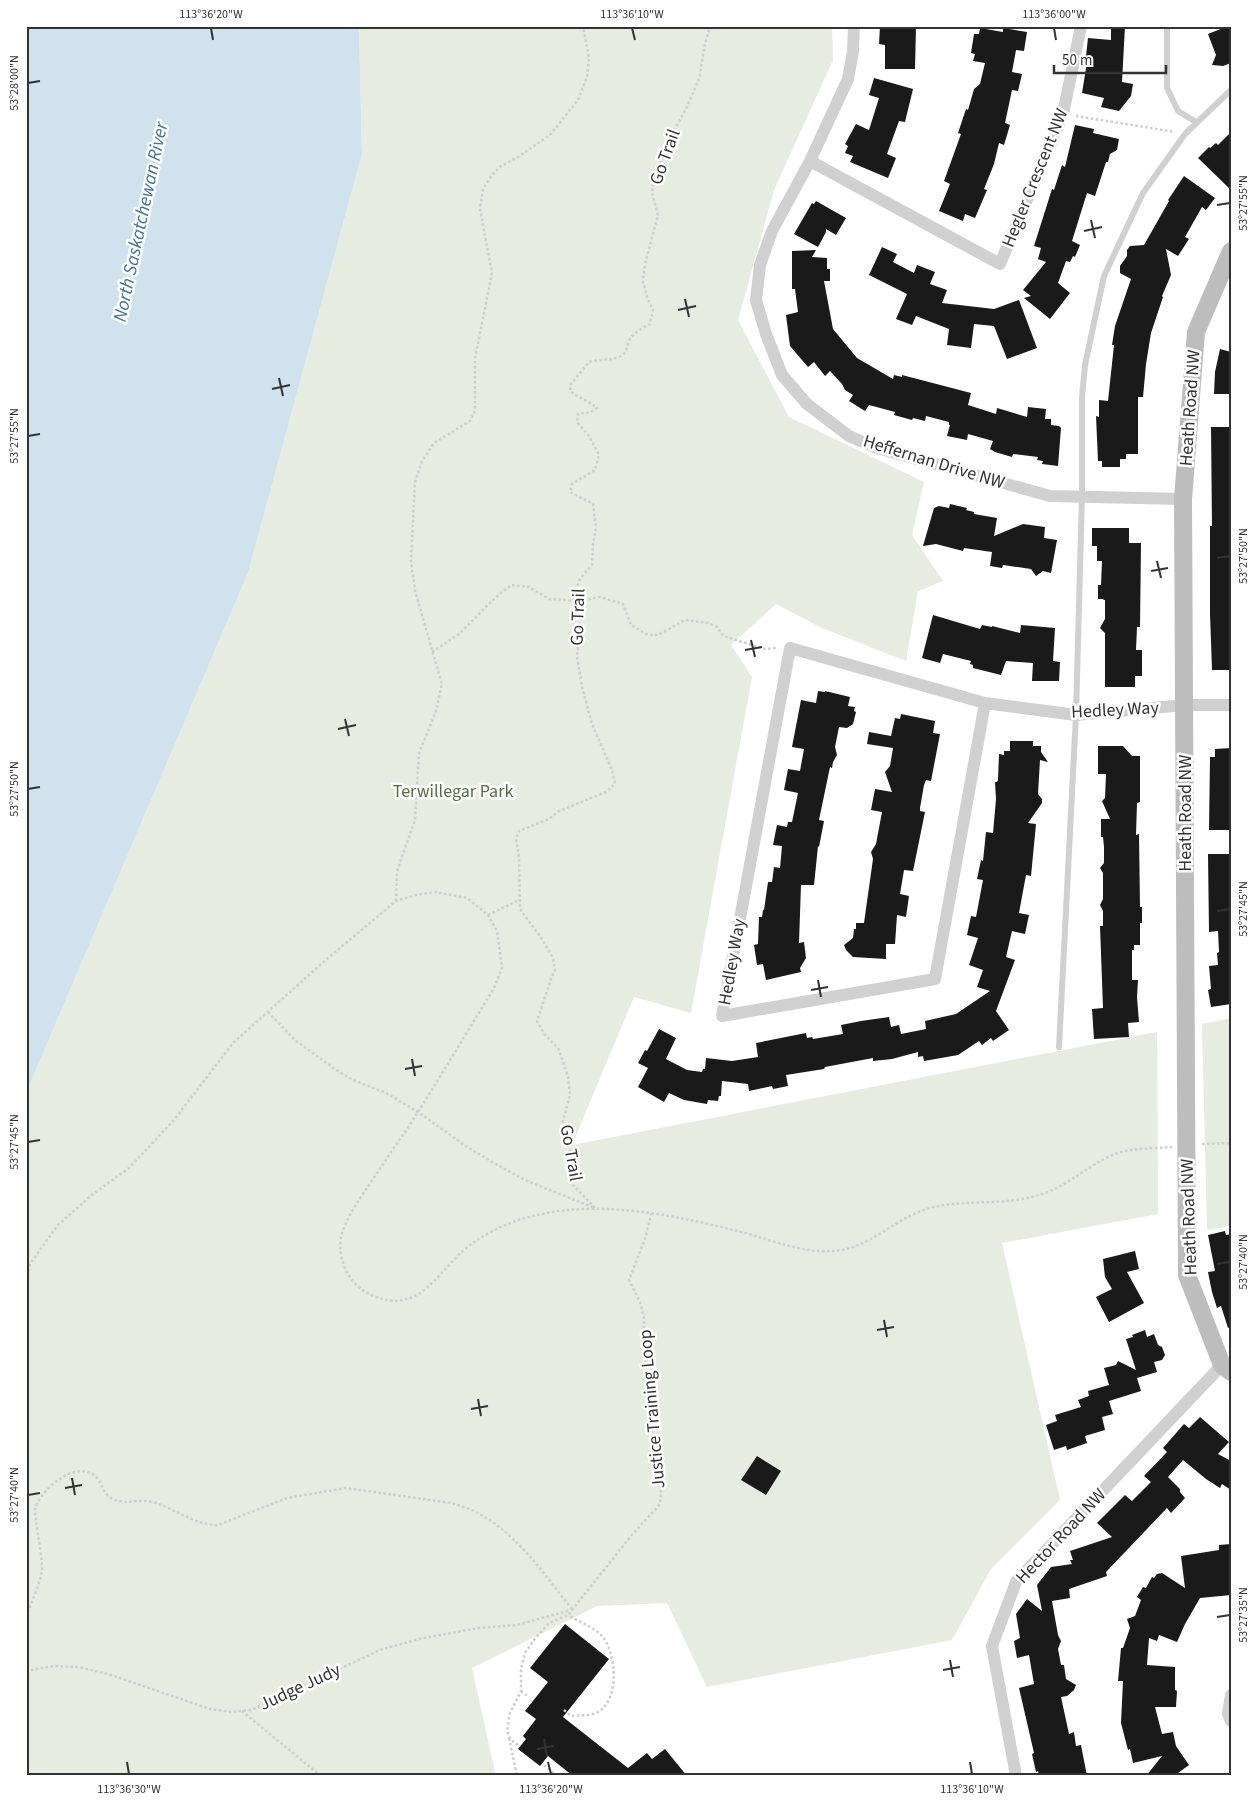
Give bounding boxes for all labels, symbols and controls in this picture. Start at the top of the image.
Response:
text: 113°36'20"W [179,6,243,23]
text: 113°36'10"W [600,6,664,23]
text: 113°36'00"W [1022,6,1086,23]
scale bar [1054,42,1167,74]
text: 50 m [1062,50,1092,71]
text: 53°28'00"N [6,55,23,111]
street label: Hegler Crescent NW [996,105,1074,251]
water label: North Saskatchewan River [107,118,176,324]
street label: Go Trail [643,126,687,188]
text: 53°27'55"N [1235,175,1252,231]
street label: Heath Road NW [1173,349,1207,467]
text: 53°27'55"N [6,408,23,464]
street label: Heffernan Drive NW [860,429,1008,495]
text: 53°27'50"N [1235,528,1252,584]
street label: Go Trail [565,588,591,646]
street label: Hedley Way [1071,695,1160,725]
street label: Heath Road NW [1173,755,1198,871]
text: 53°27'50"N [6,761,23,817]
park label: Terwillegar Park [393,779,513,804]
text: 53°27'45"N [1235,881,1252,937]
street label: Hedley Way [712,916,752,1007]
text: 53°27'45"N [6,1114,23,1170]
street label: Go Trail [554,1123,588,1183]
street label: Heath Road NW [1174,1158,1204,1276]
text: 53°27'40"N [1235,1234,1252,1290]
street label: Justice Training Loop [633,1328,671,1490]
text: 53°27'40"N [6,1467,23,1523]
street label: Hector Road NW [1010,1483,1112,1589]
text: 53°27'35"N [1235,1587,1252,1643]
street label: Judge Judy [255,1657,345,1717]
text: 113°36'30"W [97,1781,161,1798]
text: 113°36'20"W [519,1781,583,1798]
text: 113°36'10"W [940,1781,1004,1798]

